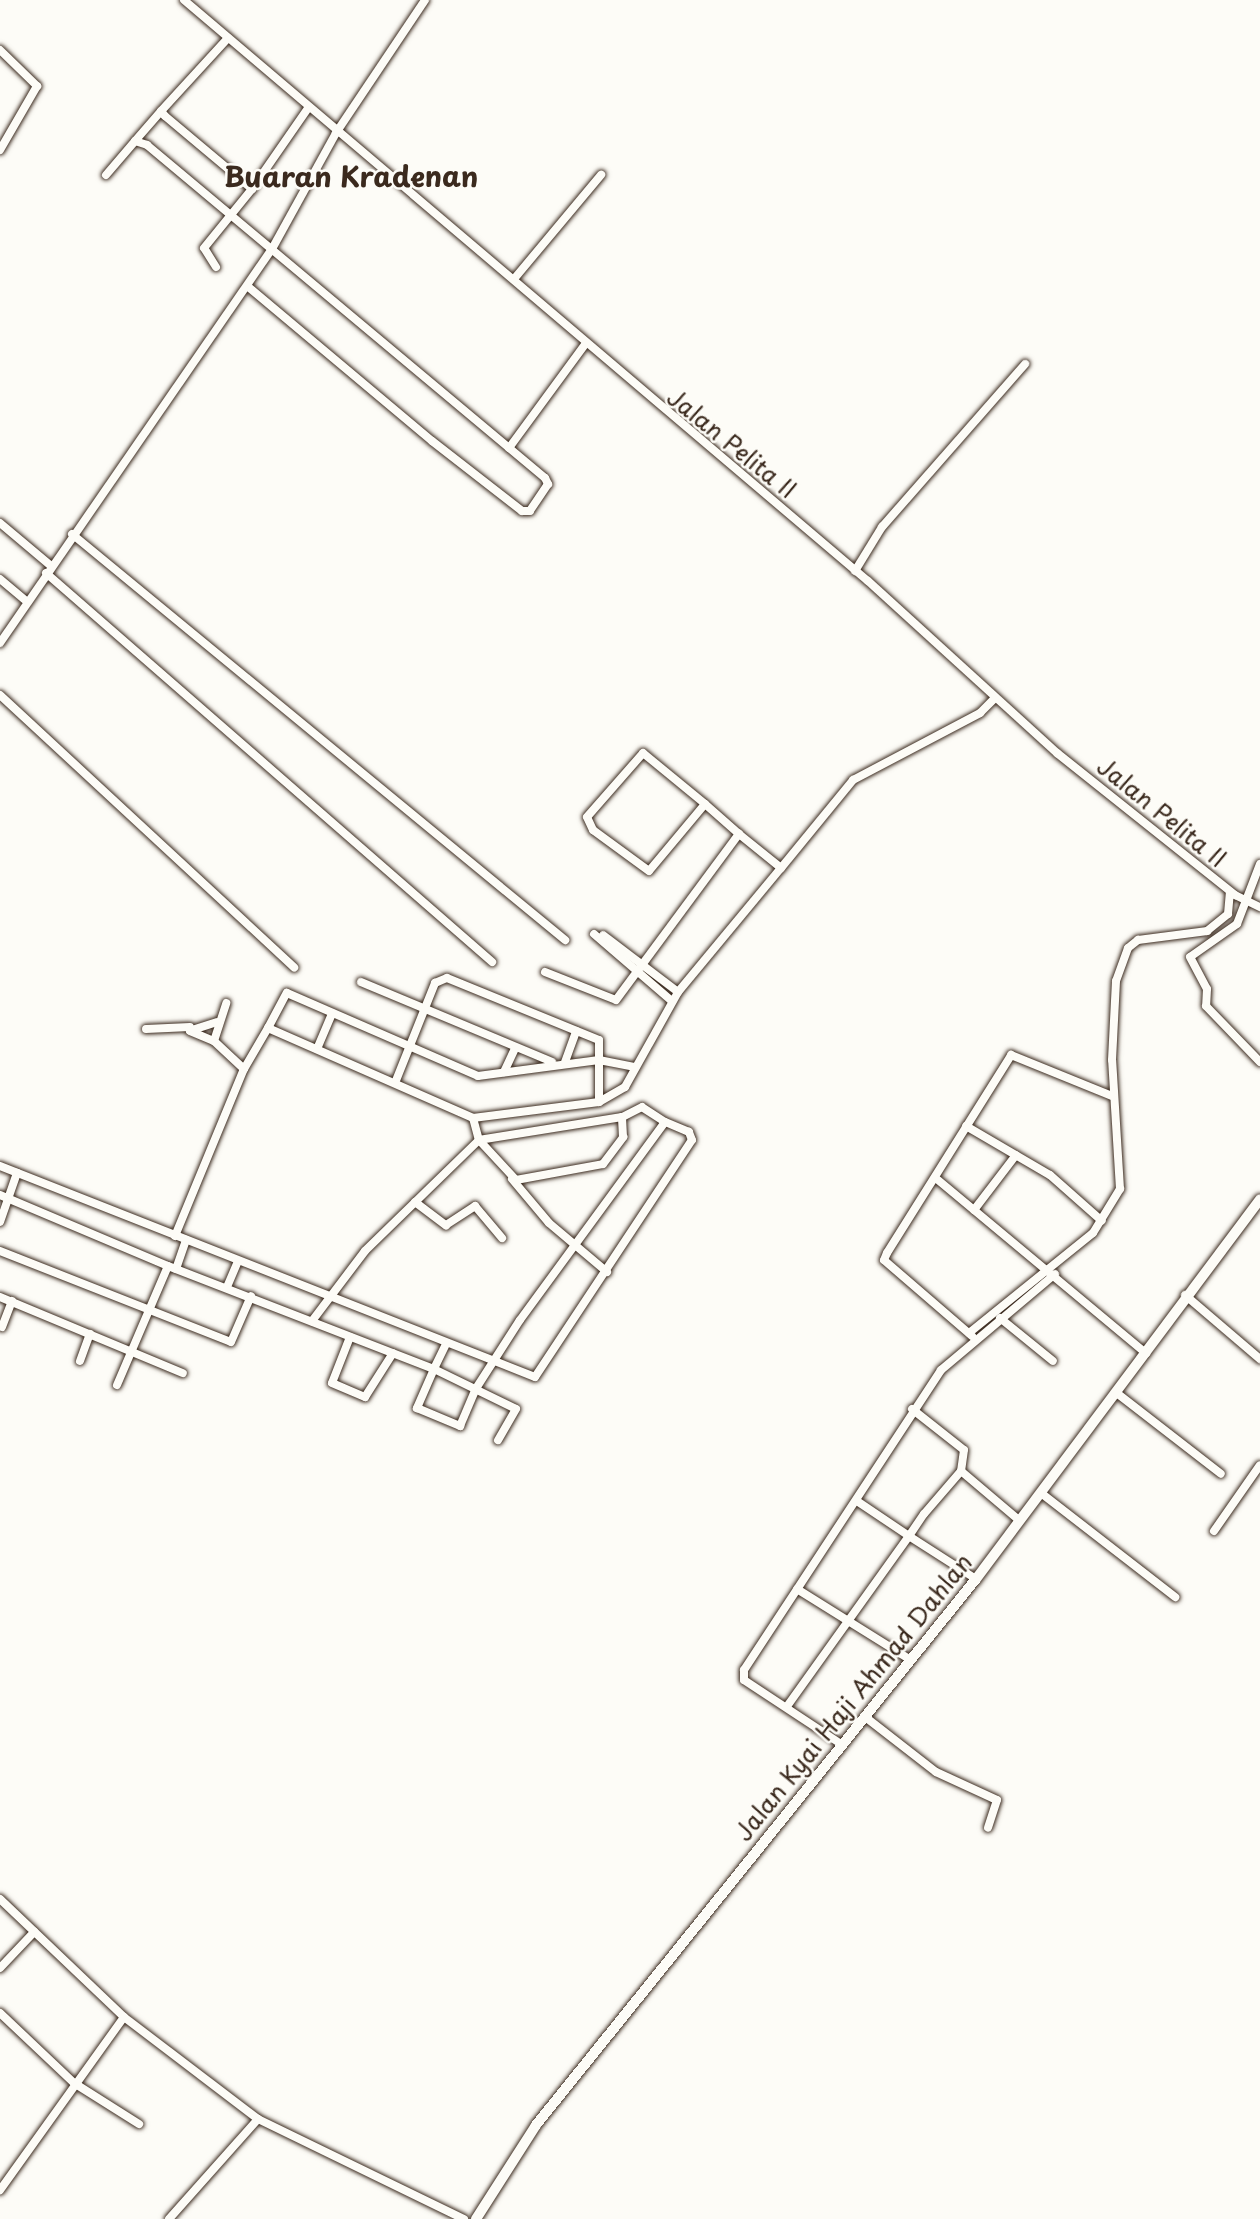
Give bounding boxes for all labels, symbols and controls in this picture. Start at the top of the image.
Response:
district label: Buaran Kradenan [224,159,478,193]
street label: Jalan Pelita II [661,382,803,504]
street label: Jalan Pelita II [1091,751,1233,873]
street label: Jalan Kyai Haji Ahmad Dahlan [728,1547,978,1847]

